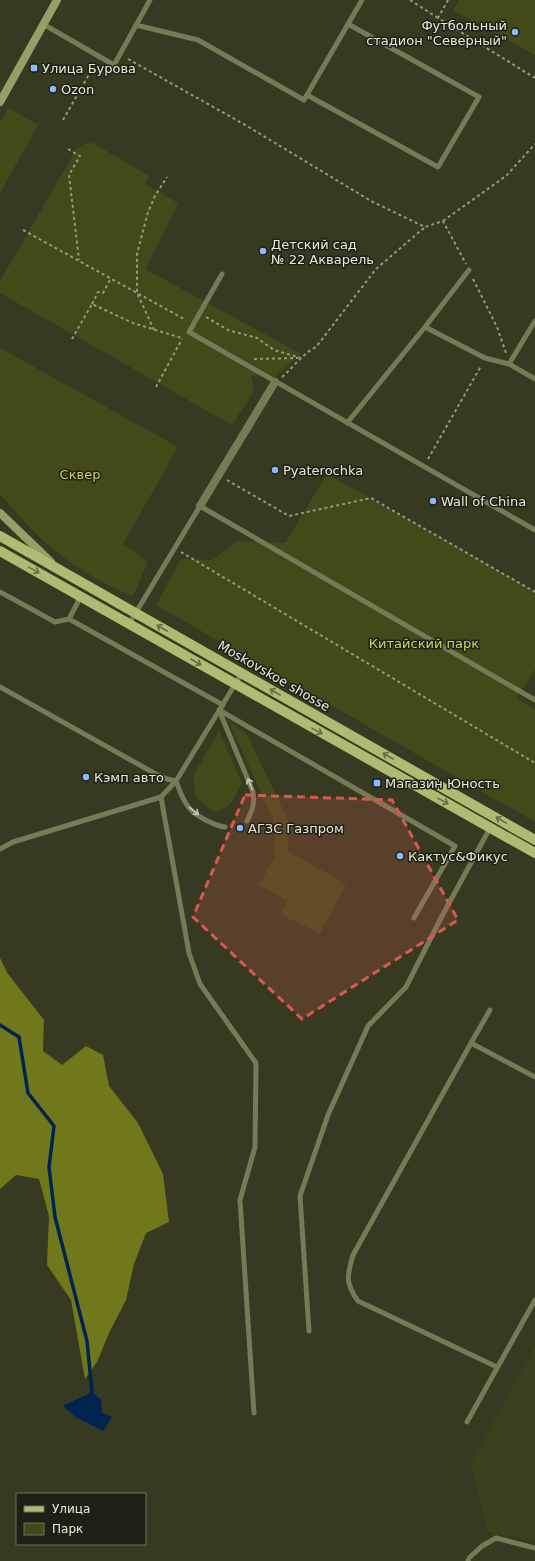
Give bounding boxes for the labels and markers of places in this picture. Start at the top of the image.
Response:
place label: Футбольный стадион "Северный" [366,18,507,48]
marker: Футбольный стадион "Северный" [510,27,520,37]
place label: Улица Бурова [42,61,136,76]
marker: Улица Бурова [29,63,39,73]
place label: Ozon [61,82,94,97]
marker: Ozon [48,84,58,94]
place label: Детский сад № 22 Акварель [271,237,374,267]
marker: Детский сад № 22 Акварель [258,246,268,256]
place label: Pyaterochka [283,463,363,478]
marker: Pyaterochka [270,465,280,475]
place label: Wall of China [441,494,526,509]
marker: Wall of China [428,496,438,506]
place label: Кэмп авто [94,770,164,785]
marker: Кэмп авто [81,772,91,782]
place label: Магазин Юность [385,776,500,791]
marker: Магазин Юность [372,778,382,788]
place label: АГЗС Газпром [248,821,344,836]
marker: АГЗС Газпром [235,823,245,833]
place label: Кактус&Фикус [408,849,508,864]
marker: Кактус&Фикус [395,851,405,861]

